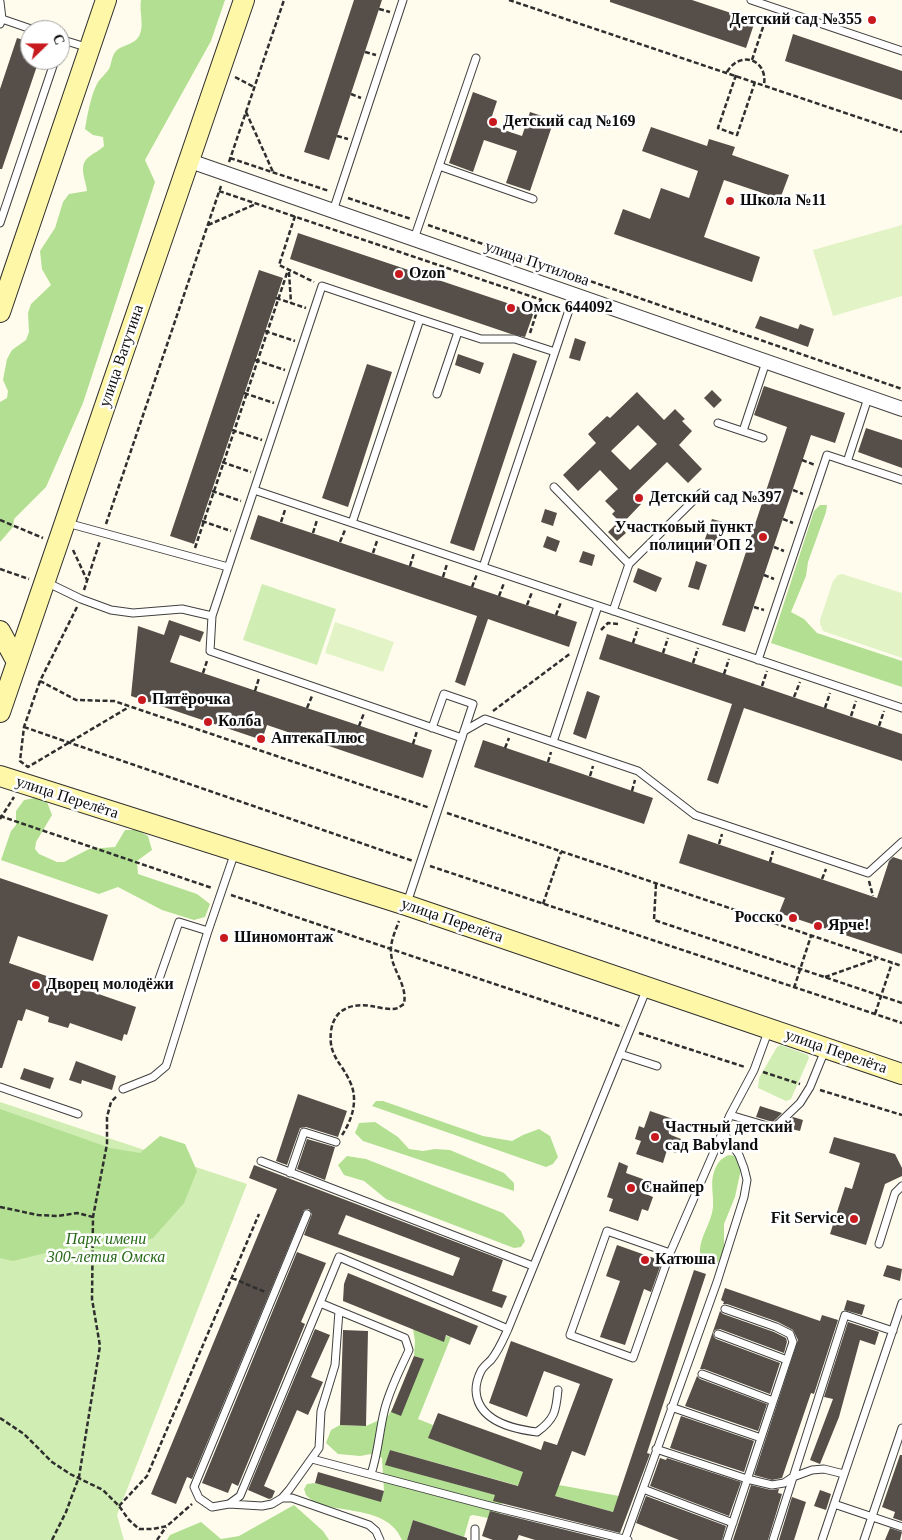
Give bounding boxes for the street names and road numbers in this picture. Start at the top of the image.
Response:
street label: улица Путилова [482,237,592,291]
street label: улица Ватутина [96,302,148,410]
street label: улица Перелёта [13,772,121,824]
street label: улица Перелёта [398,895,506,947]
street label: улица Перелёта [782,1026,890,1078]

